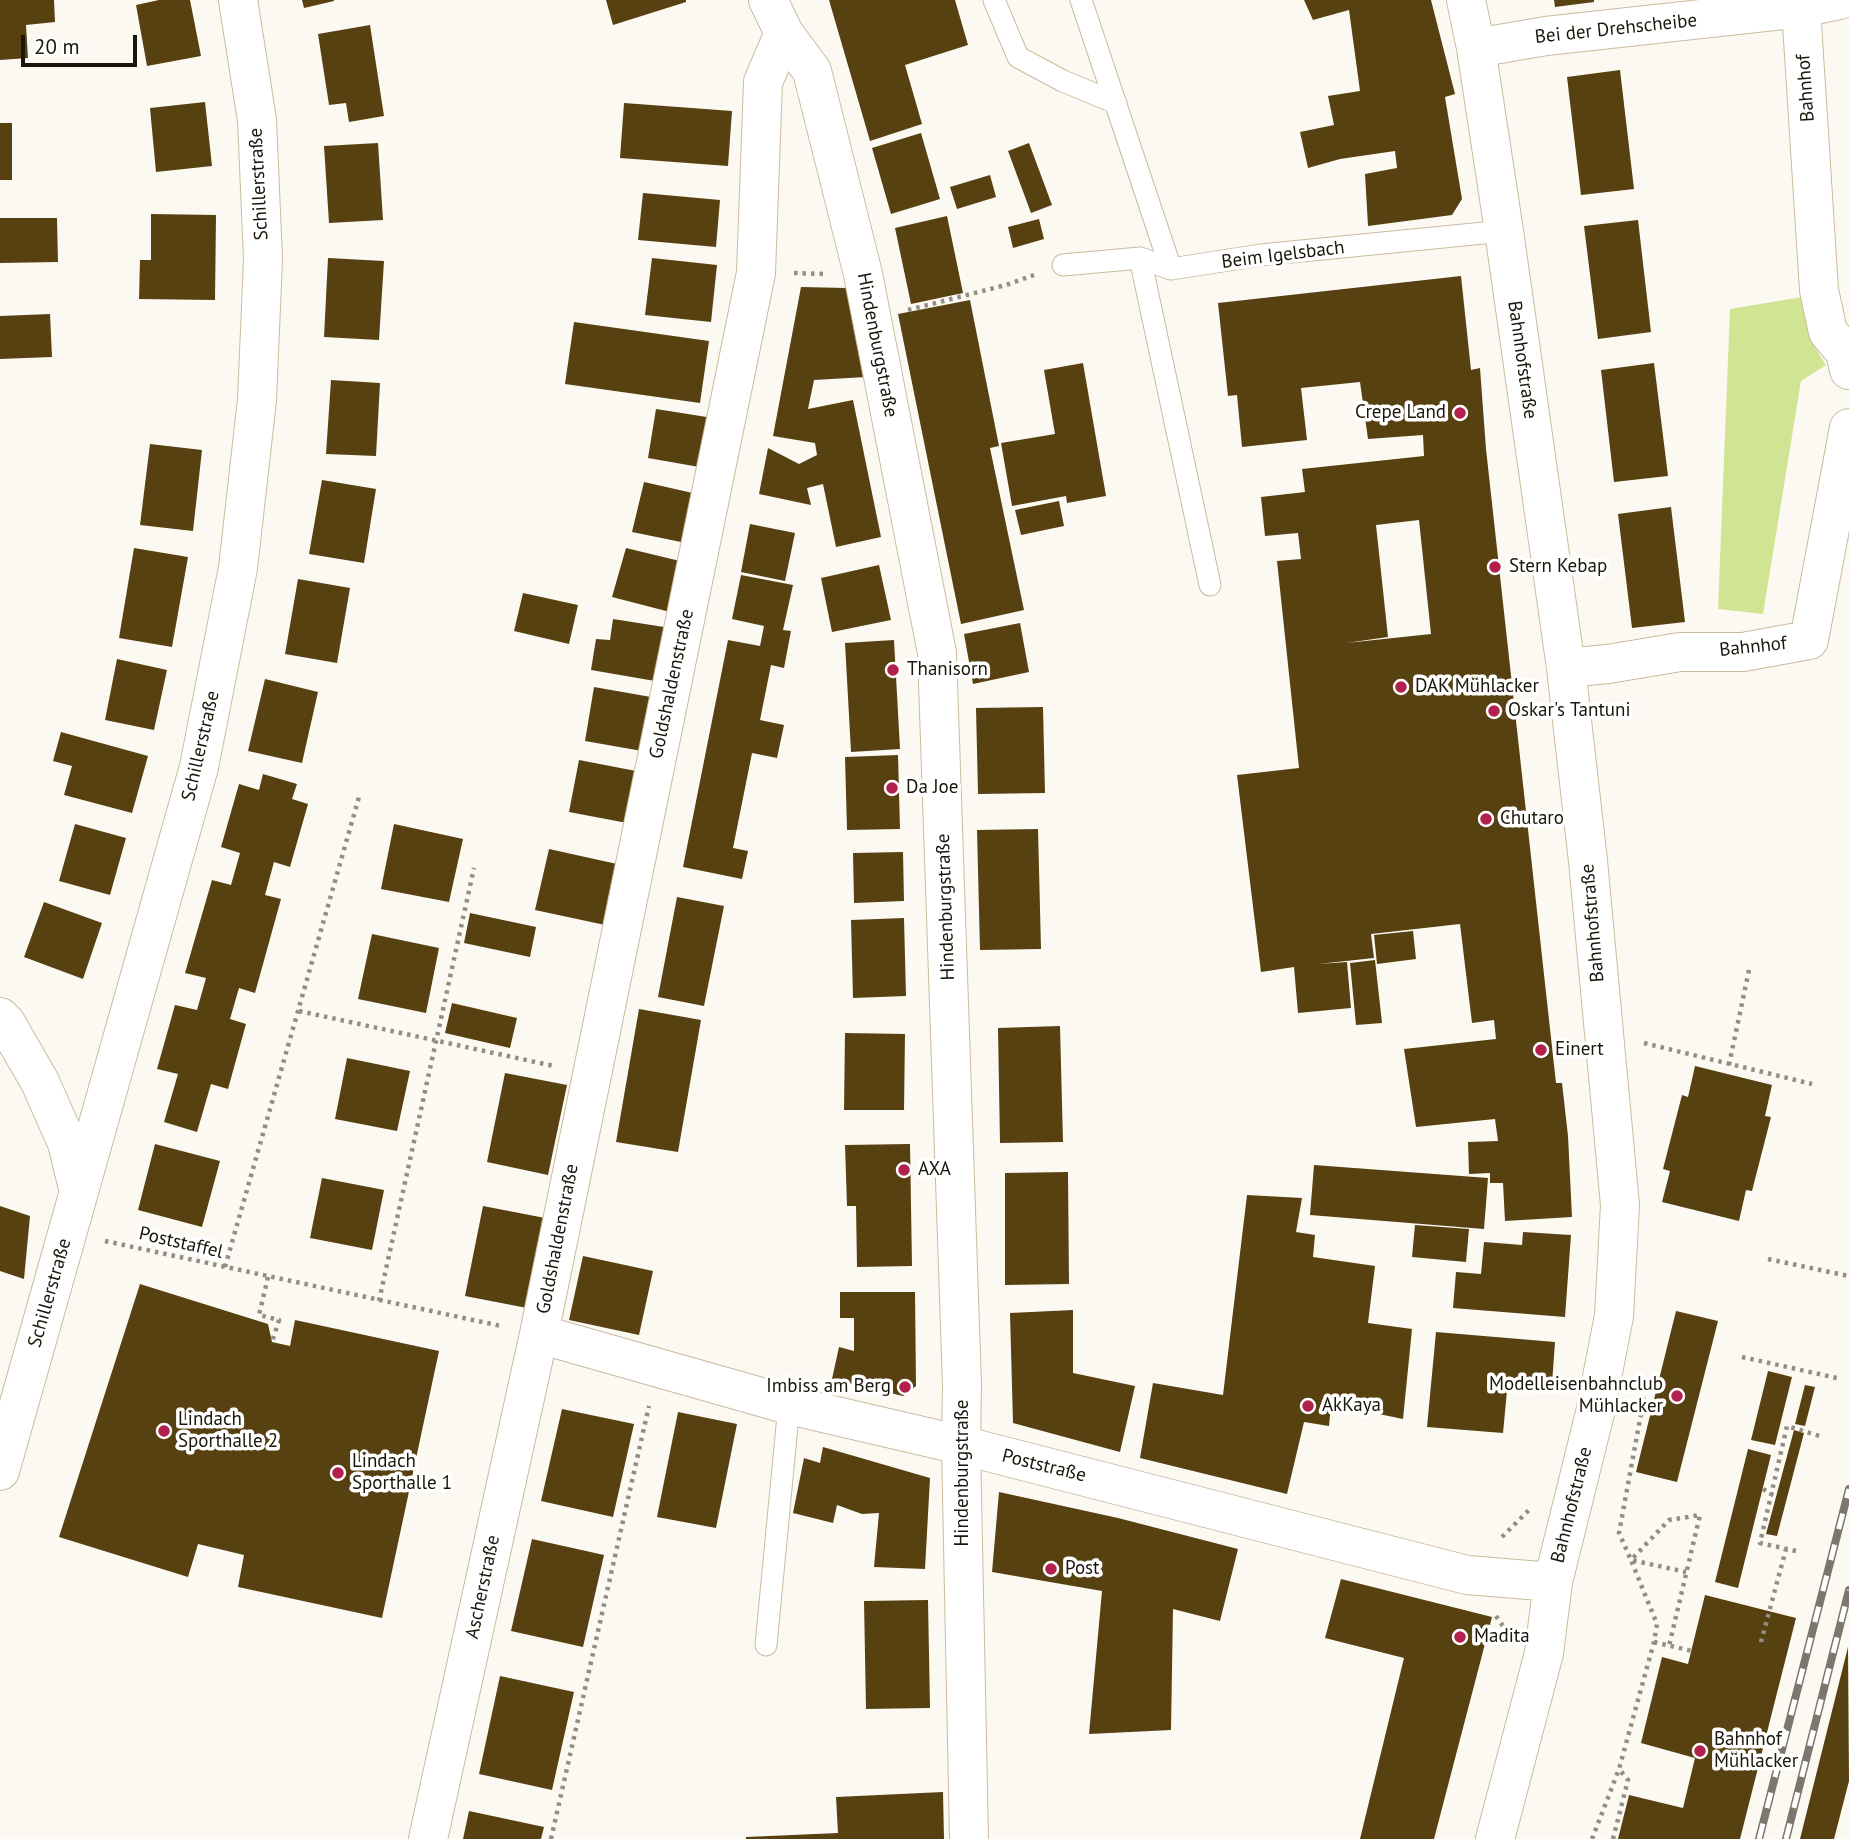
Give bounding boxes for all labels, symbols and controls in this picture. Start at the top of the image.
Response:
street label: Bei der Drehscheibe [1534,9,1698,49]
scale bar [24,21,140,65]
text: 20 m [34,33,80,60]
street label: Bahnhof [1792,53,1820,123]
street label: Schillerstraße [245,127,273,241]
street label: Beim Igelsbach [1220,236,1346,274]
street label: Hindenburgstraße [852,271,902,419]
street label: Bahnhofstraße [1502,300,1542,420]
place label: Crepe Land [1355,402,1446,424]
marker: Crepe Land [1452,405,1468,421]
place label: Stern Kebap [1509,556,1607,578]
marker: Stern Kebap [1487,559,1503,575]
street label: Goldshaldenstraße [645,607,699,761]
street label: Bahnhof [1718,632,1788,662]
place label: Thanisorn [907,659,988,681]
marker: Thanisorn [885,662,901,678]
place label: DAK Mühlacker [1415,676,1539,698]
marker: DAK Mühlacker [1393,679,1409,695]
street label: Schillerstraße [177,689,225,803]
place label: Oskar's Tantuni [1508,700,1631,722]
marker: Oskar's Tantuni [1486,703,1502,719]
place label: Da Joe [906,777,958,799]
marker: Da Joe [884,780,900,796]
place label: Chutaro [1500,808,1564,830]
marker: Chutaro [1478,811,1494,827]
street label: Hindenburgstraße [932,833,960,981]
street label: Bahnhofstraße [1576,863,1610,983]
place label: Einert [1555,1039,1604,1061]
marker: Einert [1533,1042,1549,1058]
place label: AXA [918,1159,951,1181]
street label: Goldshaldenstraße [532,1162,584,1316]
marker: AXA [896,1162,912,1178]
street label: Poststaffel [137,1222,225,1264]
street label: Schillerstraße [24,1236,76,1350]
place label: Modelleisenbahnclub Mühlacker [1489,1374,1663,1418]
place label: Imbiss am Berg [766,1376,891,1398]
marker: Imbiss am Berg [897,1379,913,1395]
marker: Modelleisenbahnclub Mühlacker [1669,1388,1685,1404]
place label: AkKaya [1322,1395,1381,1417]
marker: AkKaya [1300,1398,1316,1414]
street label: Hindenburgstraße [952,1400,974,1546]
place label: Lindach Sporthalle 2 [178,1409,278,1453]
marker: Lindach Sporthalle 2 [156,1423,172,1439]
street label: Poststraße [1000,1445,1088,1487]
street label: Bahnhofstraße [1547,1445,1597,1565]
place label: Lindach Sporthalle 1 [352,1451,452,1495]
marker: Lindach Sporthalle 1 [330,1465,346,1481]
street label: Ascherstraße [461,1533,505,1641]
place label: Post [1065,1558,1100,1580]
marker: Post [1043,1561,1059,1577]
place label: Madita [1474,1626,1530,1648]
marker: Madita [1452,1629,1468,1645]
place label: Bahnhof Mühlacker [1714,1729,1798,1773]
marker: Bahnhof Mühlacker [1692,1743,1708,1759]

